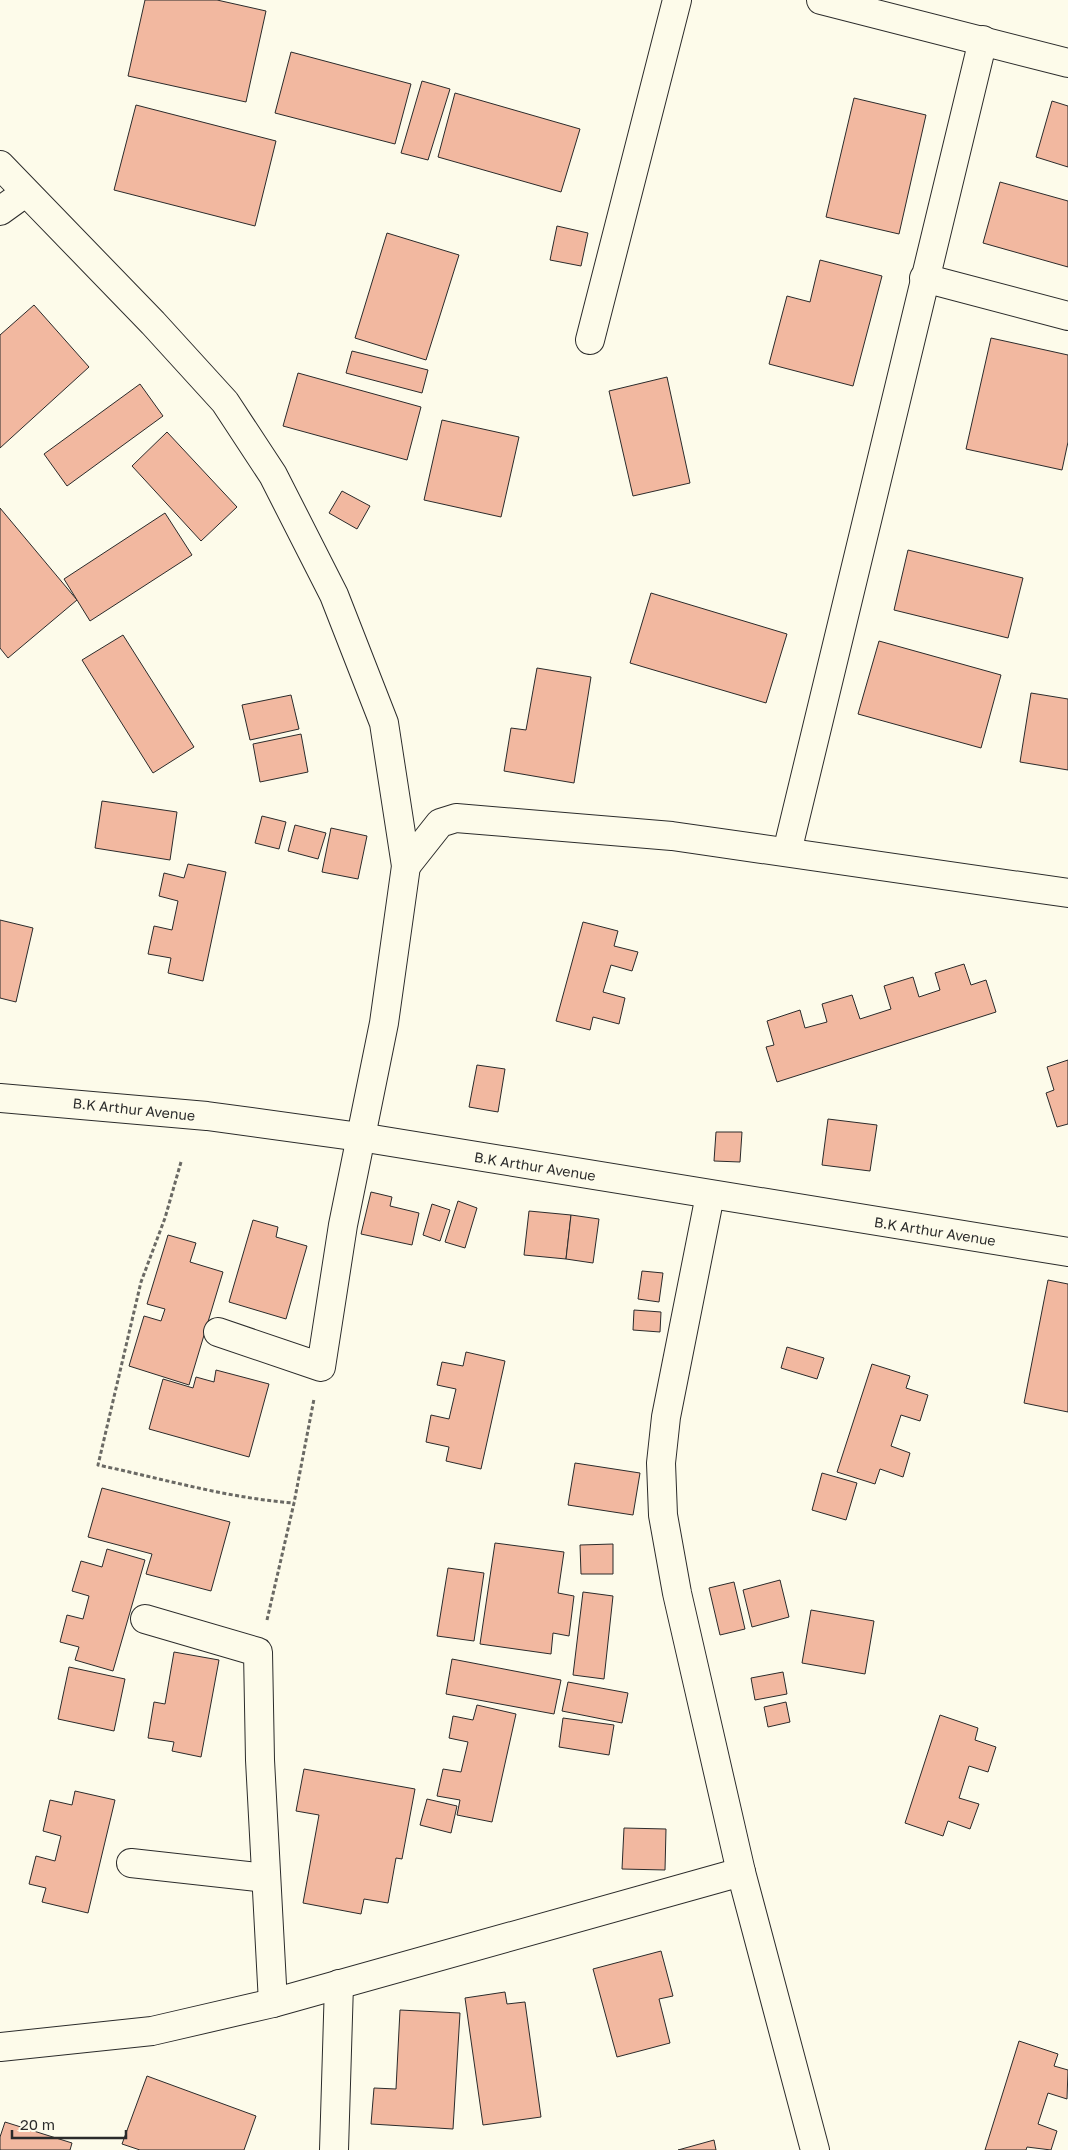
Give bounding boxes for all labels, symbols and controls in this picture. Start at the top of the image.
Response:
street label: B.K Arthur Avenue [72,1094,196,1124]
street label: B.K Arthur Avenue [473,1148,597,1184]
street label: B.K Arthur Avenue [873,1213,997,1249]
scale bar [12,2108,126,2140]
text: 20 m [20,2115,55,2133]

